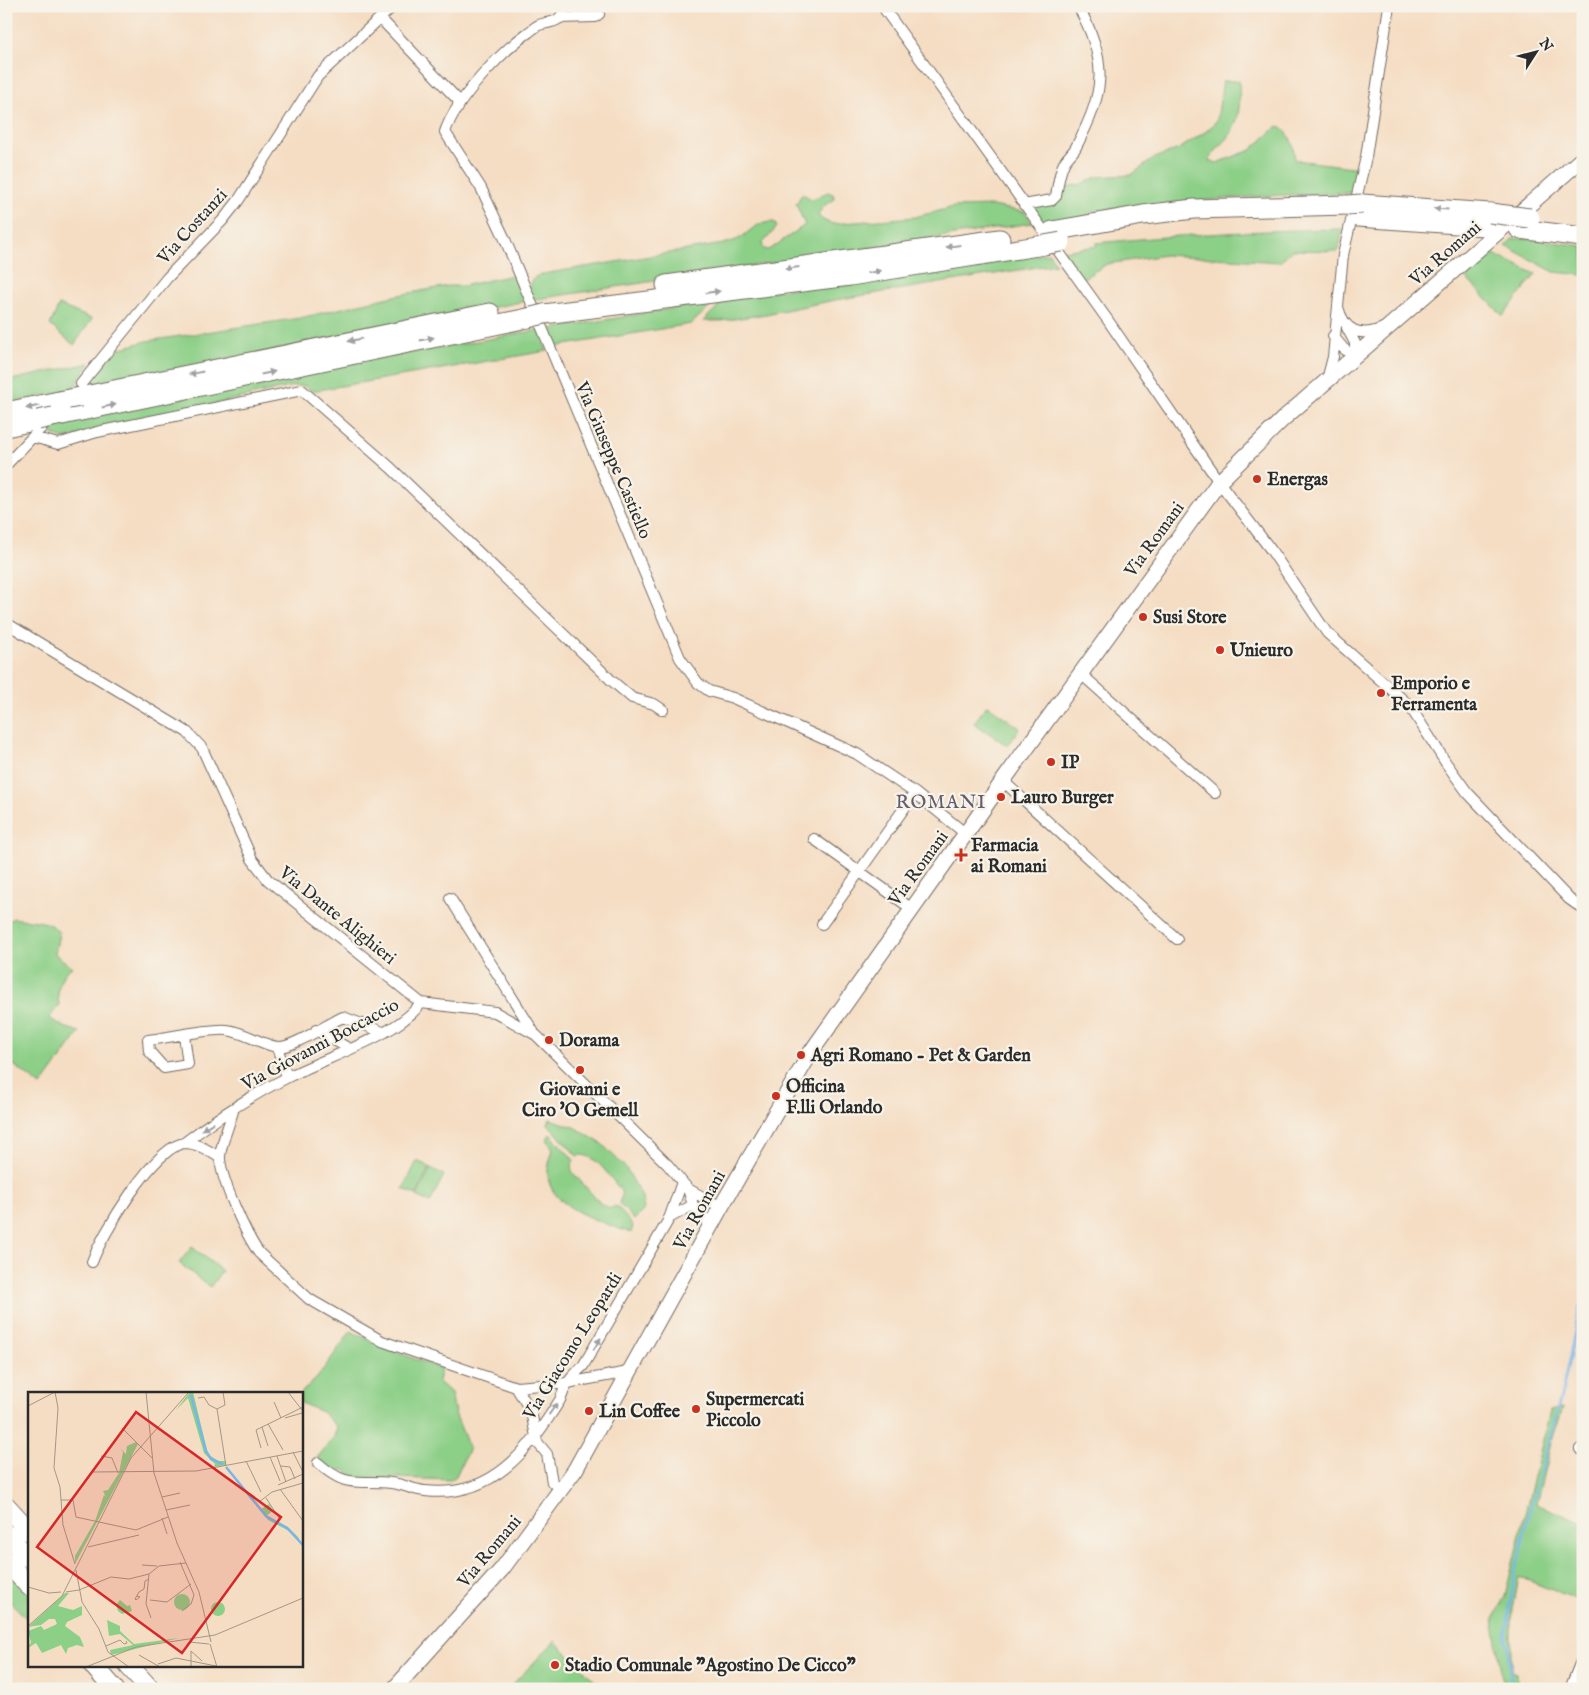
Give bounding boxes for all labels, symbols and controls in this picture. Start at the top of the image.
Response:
north arrow [1512,28,1562,78]
text: N [1534,34,1557,55]
street label: Via Costanzi [152,184,233,270]
one-way arrow [1433,205,1449,213]
street label: Via Romani [1405,217,1487,292]
one-way arrow [945,242,961,250]
one-way arrow [784,265,800,273]
one-way arrow [867,267,883,275]
one-way arrow [706,288,722,296]
one-way arrow [420,335,435,343]
one-way arrow [348,336,363,344]
one-way arrow [189,369,204,377]
one-way arrow [261,369,276,377]
street label: Via Giuseppe Castiello [569,378,656,543]
one-way arrow [102,401,118,409]
one-way arrow [24,403,40,411]
place label: Energas [1267,469,1328,492]
marker: Energas [1251,473,1263,485]
street label: Via Romani [1120,498,1190,583]
place label: Susi Store [1153,607,1227,630]
marker: Susi Store [1137,611,1149,623]
place label: Unieuro [1229,640,1293,663]
marker: Unieuro [1214,644,1226,656]
place label: Emporio e Ferramenta [1391,673,1478,717]
marker: Emporio e Ferramenta [1375,687,1387,699]
place label: IP [1061,752,1080,775]
marker: IP [1045,756,1057,768]
place label: Lauro Burger [1011,787,1114,810]
district label: ROMANI [896,791,986,815]
marker: Lauro Burger [995,791,1007,803]
street label: Via Romani [884,827,954,912]
place label: Farmacia ai Romani [971,835,1047,879]
marker: Farmacia ai Romani [955,849,967,861]
street label: Via Dante Alighieri [273,861,400,971]
street label: Via Giovanni Boccaccio [237,994,404,1097]
place label: Dorama [559,1030,620,1053]
marker: Dorama [543,1034,555,1046]
place label: Agri Romano - Pet & Garden [810,1045,1031,1068]
marker: Agri Romano - Pet & Garden [795,1049,807,1061]
marker: Giovanni e Ciro 'O Gemell [574,1064,586,1076]
place label: Officina F.lli Orlando [786,1076,883,1120]
place label: Giovanni e Ciro 'O Gemell [522,1079,639,1123]
marker: Officina F.lli Orlando [770,1090,782,1102]
one-way arrow [201,1121,215,1130]
street label: Via Romani [669,1167,732,1256]
street label: Via Giacomo Leopardi [518,1269,628,1426]
one-way arrow [592,1338,601,1351]
place label: Supermercati Piccolo [706,1389,805,1433]
inset map [28,1392,302,1668]
place label: Lin Coffee [599,1401,681,1424]
one-way arrow [548,1402,558,1416]
marker: Supermercati Piccolo [690,1403,702,1415]
marker: Lin Coffee [583,1405,595,1417]
street label: Via Romani [453,1511,527,1594]
place label: Stadio Comunale "Agostino De Cicco" [565,1655,856,1678]
marker: Stadio Comunale "Agostino De Cicco" [549,1659,561,1671]

